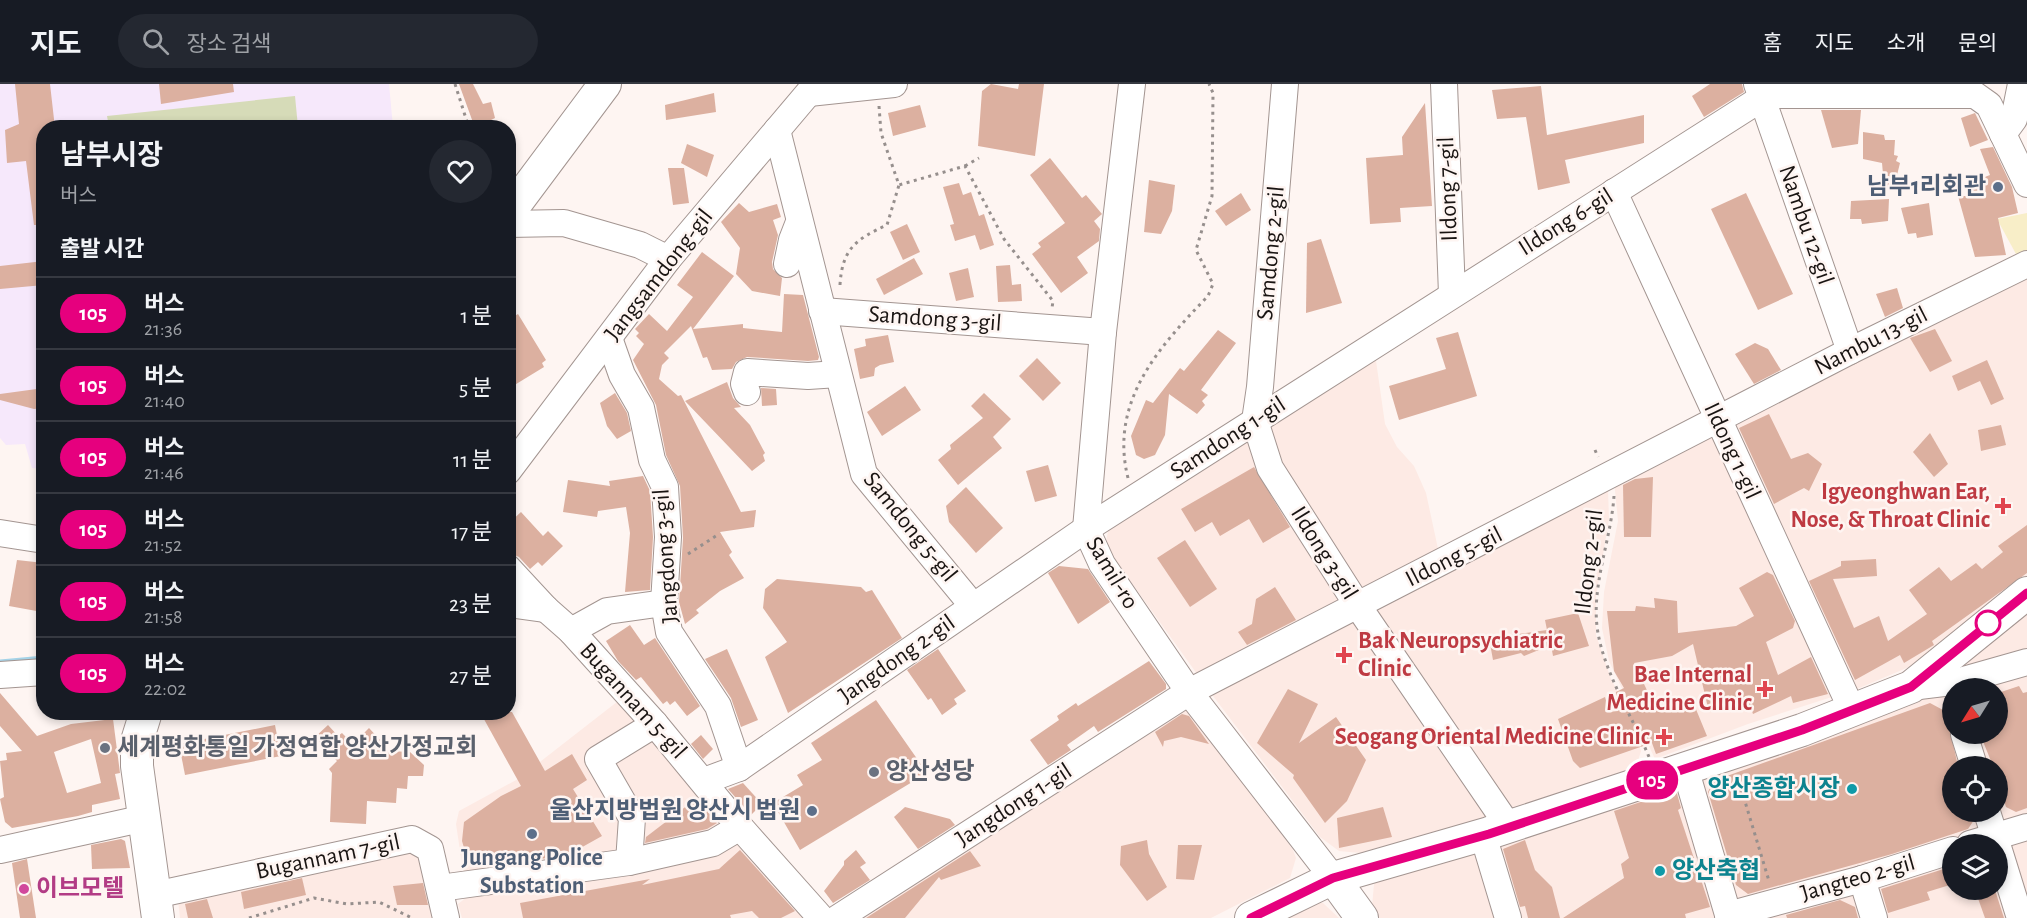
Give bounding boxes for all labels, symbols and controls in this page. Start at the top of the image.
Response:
search box [118,14,538,68]
icon: search [139,25,172,58]
text: 지도 [30,31,82,59]
text: 장소 검색 [187,33,271,55]
text: 홈 [1763,33,1782,54]
text: 지도 [1815,33,1854,54]
text: 소개 [1887,33,1925,54]
text: 문의 [1958,33,1997,54]
street label: Ildong 7-gil [1434,136,1462,242]
button: heart [429,140,492,203]
text: 남부시장 [60,142,163,170]
street label: Nambu 12-gil [1774,162,1838,288]
place label: 남부1리회관 [1867,173,1986,199]
marker: 남부1리회관 [1991,180,2005,194]
street label: Ildong 6-gil [1515,184,1617,260]
street label: Samdong 2-gil [1253,185,1289,321]
text: 버스 [60,186,97,206]
street label: Jangsamdong-gil [600,205,718,345]
text: 출발 시간 [60,238,144,260]
text: 버스 [144,293,184,315]
street label: Samdong 3-gil [868,302,1002,336]
street label: Nambu 13-gil [1811,302,1931,380]
text: 105 [79,303,107,324]
text: 1 분 [461,305,492,327]
text: 21:36 [144,319,182,339]
text: 버스 [144,365,184,387]
text: 105 [79,375,107,396]
text: 5 분 [459,377,492,399]
text: 21:40 [144,391,185,411]
street label: Samdong 1-gil [1166,392,1290,484]
street label: Ildong 1-gil [1699,399,1765,503]
text: 버스 [144,437,184,459]
text: 105 [79,447,107,468]
text: 11 분 [453,449,492,471]
text: 21:46 [144,463,184,483]
street label: Samdong 5-gil [859,467,961,587]
place label: Igyeonghwan Ear, Nose, & Throat Clinic [1791,480,1990,532]
street label: Jangdong 3-gil [649,488,683,624]
marker: Igyeonghwan Ear, Nose, & Throat Clinic [1994,497,2012,515]
street label: Ildong 3-gil [1286,502,1362,604]
street label: Ildong 2-gil [1571,508,1607,616]
text: 버스 [144,509,184,531]
text: 105 [79,519,107,540]
text: 17 분 [451,521,492,543]
street label: Ildong 5-gil [1402,522,1506,592]
street label: Samil-ro [1081,533,1143,613]
text: 21:52 [144,535,182,555]
text: 버스 [144,581,184,603]
text: 105 [79,591,107,612]
text: 23 분 [449,593,492,615]
text: 21:58 [144,607,182,627]
street label: Jangdong 2-gil [835,610,959,708]
unlabelled marker [1975,610,2001,636]
place label: Bak Neuropsychiatric Clinic [1358,629,1563,681]
street label: Bugannam 5-gil [575,638,691,764]
marker: Bak Neuropsychiatric Clinic [1335,646,1353,664]
text: 버스 [144,653,184,675]
text: 105 [79,663,107,684]
place label: Bae Internal Medicine Clinic [1607,663,1752,715]
text: 27 분 [449,665,492,687]
north arrow [1942,678,2008,744]
map controls [1942,678,2008,900]
text: 22:02 [144,679,186,699]
marker: Bae Internal Medicine Clinic [1756,680,1774,698]
place label: Seogang Oriental Medicine Clinic [1335,725,1650,749]
marker: Seogang Oriental Medicine Clinic [1655,728,1673,746]
place label: 세계평화통일 가정연합 양산가정교회 [117,734,478,760]
marker: 세계평화통일 가정연합 양산가정교회 [98,741,112,755]
button: locate [1942,756,2008,822]
place label: 양산성당 [886,758,974,784]
street label: Jangdong 1-gil [952,759,1076,851]
line badge: 105 [1618,760,1686,800]
marker: 양산성당 [867,765,881,779]
text: 105 [1638,770,1666,791]
place label: 양산종합시장 [1708,775,1840,801]
marker: 양산종합시장 [1845,782,1859,796]
place label: 울산지방법원 양산시 법원 [550,797,800,823]
marker: 울산지방법원 양산시 법원 [805,804,819,818]
marker: Jungang Police Substation [525,827,539,841]
street label: Bugannam 7-gil [254,830,402,884]
button: layers [1942,834,2008,900]
place label: Jungang Police Substation [461,846,603,898]
street label: Jangteo 2-gil [1798,850,1918,906]
place label: 양산축협 [1672,857,1760,883]
marker: 양산축협 [1653,864,1667,878]
place label: 이브모텔 [36,875,124,901]
marker: 이브모텔 [17,882,31,896]

